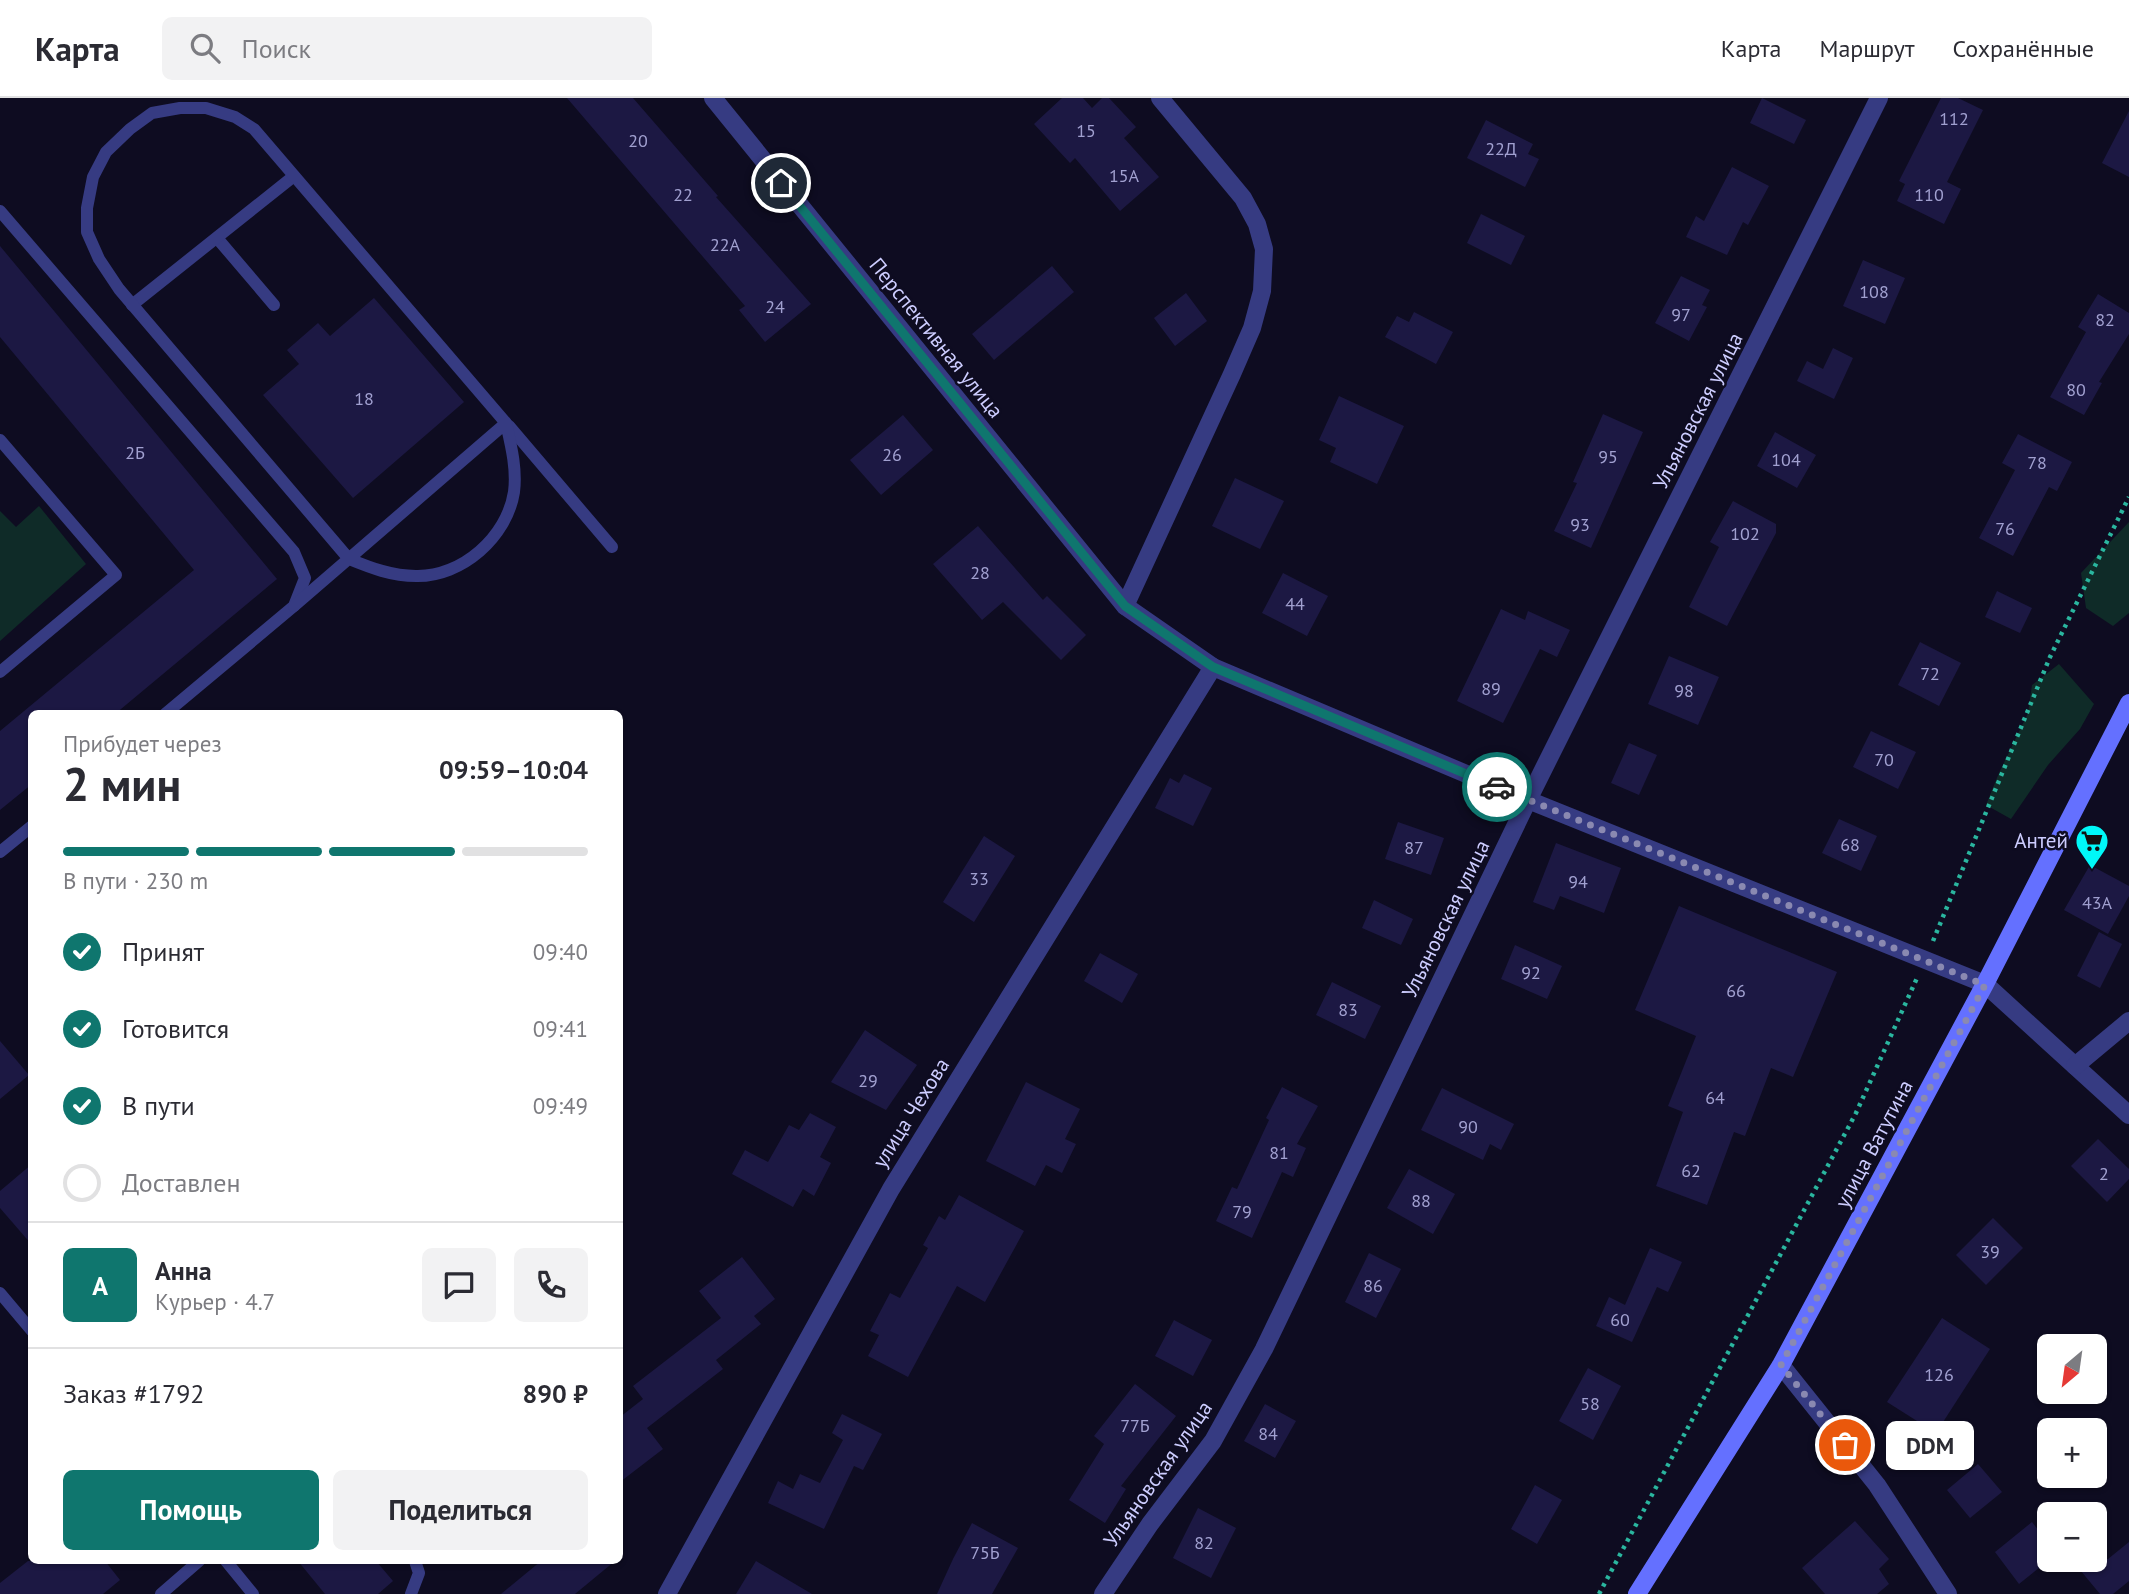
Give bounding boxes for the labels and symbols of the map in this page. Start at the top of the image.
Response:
house number: 112 [1939,107,1969,130]
house number: 15 [1076,119,1096,142]
house number: 20 [628,129,648,152]
house number: 22Д [1485,137,1517,160]
pin [751,153,811,213]
house number: 15А [1109,164,1140,187]
house number: 22 [673,183,693,206]
house number: 110 [1914,183,1944,206]
house number: 22А [710,233,741,256]
street label: Перспективная улица [863,252,1009,423]
house number: 108 [1859,280,1889,303]
house number: 24 [765,295,785,318]
house number: 97 [1671,303,1691,326]
house number: 82 [2095,308,2115,331]
street label: Ульяновская улица [1646,328,1749,494]
house number: 80 [2066,378,2086,401]
house number: 18 [354,387,374,410]
house number: 2Б [125,441,145,464]
house number: 26 [882,443,902,466]
house number: 95 [1598,445,1618,468]
house number: 104 [1771,448,1801,471]
house number: 78 [2027,451,2047,474]
house number: 93 [1570,513,1590,536]
house number: 76 [1995,517,2015,540]
house number: 102 [1730,522,1760,545]
house number: 28 [970,561,990,584]
house number: 44 [1285,592,1305,615]
house number: 72 [1920,662,1940,685]
house number: 89 [1481,677,1501,700]
house number: 98 [1674,679,1694,702]
house number: 70 [1874,748,1894,771]
courier [1462,752,1532,822]
supermarket icon: Антей [2073,822,2111,871]
place label: Антей [2014,827,2068,854]
house number: 68 [1840,833,1860,856]
street label: Ульяновская улица [1396,836,1495,1002]
house number: 87 [1404,836,1424,859]
house number: 33 [969,867,989,890]
house number: 94 [1568,870,1588,893]
house number: 43А [2082,891,2113,914]
house number: 92 [1521,961,1541,984]
house number: 66 [1726,979,1746,1002]
house number: 83 [1338,998,1358,1021]
street label: улица Чехова [866,1053,955,1173]
house number: 29 [858,1069,878,1092]
street label: улица Ватутина [1828,1075,1919,1213]
house number: 64 [1705,1086,1725,1109]
house number: 90 [1458,1115,1478,1138]
house number: 81 [1269,1141,1289,1164]
house number: 62 [1681,1159,1701,1182]
house number: 2 [2099,1162,2109,1185]
house number: 88 [1411,1189,1431,1212]
house number: 79 [1232,1200,1252,1223]
house number: 39 [1980,1240,2000,1263]
house number: 86 [1363,1274,1383,1297]
house number: 60 [1610,1308,1630,1331]
north arrow [2037,1334,2107,1404]
house number: 126 [1924,1363,1954,1386]
house number: 58 [1580,1392,1600,1415]
street label: Ульяновская улица [1097,1396,1218,1552]
house number: 77Б [1120,1414,1150,1437]
pin [1815,1415,1875,1475]
callout: DDM [1887,1420,1974,1470]
house number: 84 [1258,1422,1278,1445]
house number: 82 [1194,1531,1214,1554]
house number: 75Б [970,1541,1000,1564]

